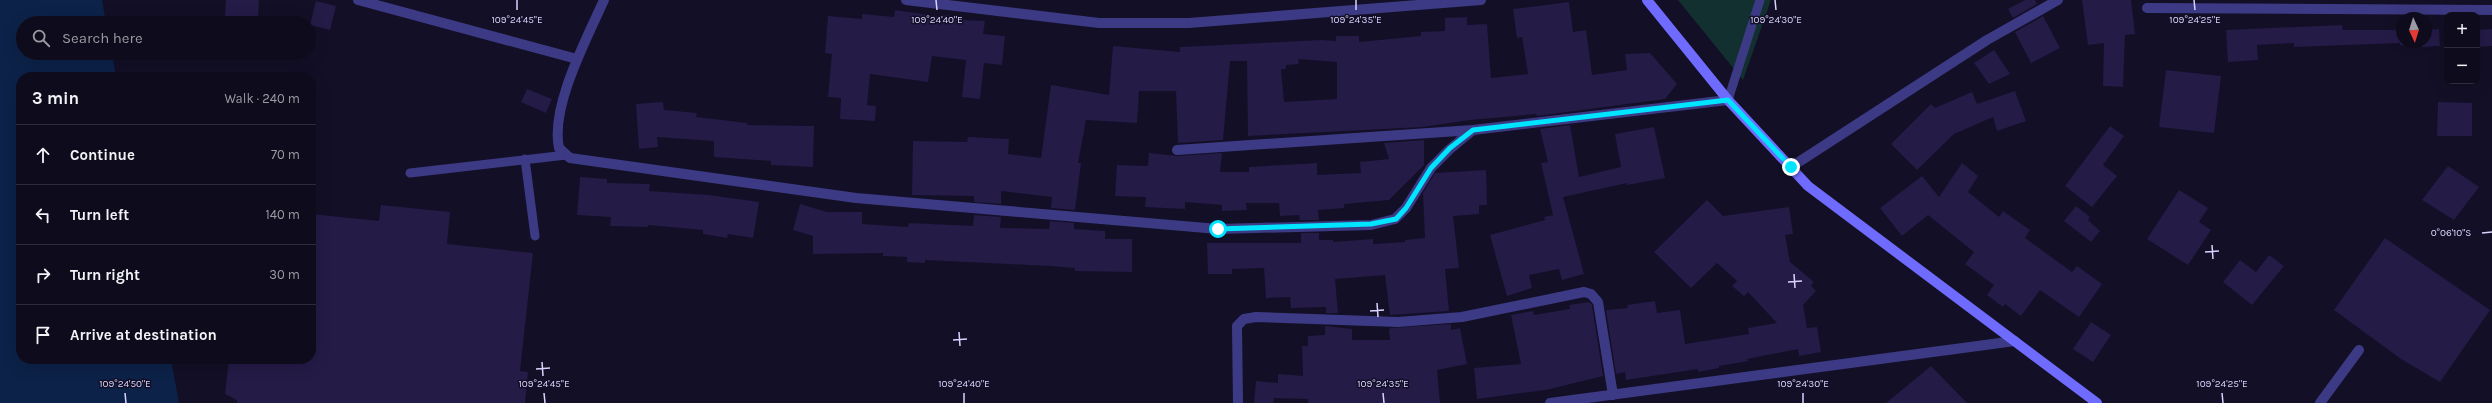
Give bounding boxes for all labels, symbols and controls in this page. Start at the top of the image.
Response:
north arrow [2396,12,2432,48]
map controls [2444,12,2480,84]
button: + [2444,12,2480,48]
text: 109°24'45"E [491,14,543,26]
text: 109°24'40"E [911,14,963,26]
text: 109°24'35"E [1330,14,1382,26]
text: 109°24'30"E [1750,14,1802,26]
text: 109°24'25"E [2169,14,2221,26]
search box [16,16,316,60]
icon: search [30,27,52,49]
text: Search here [62,29,143,47]
button: − [2444,48,2480,84]
text: 3 min [32,88,79,108]
text: Walk · 240 m [224,91,300,106]
icon: ahead [32,144,54,166]
text: Continue [70,146,135,164]
text: 70 m [271,147,300,162]
route end [1782,158,1800,176]
icon: left [32,204,54,226]
text: Turn left [70,206,129,224]
text: 140 m [265,207,300,222]
route start [1209,220,1227,238]
text: 0°06'10"S [2431,227,2471,239]
icon: right [32,264,54,286]
text: Turn right [70,266,140,284]
text: 30 m [269,267,300,282]
icon: arrive [32,324,54,346]
text: Arrive at destination [70,326,217,344]
text: 109°24'50"E [99,378,151,390]
text: 109°24'45"E [518,378,570,390]
text: 109°24'40"E [938,378,990,390]
text: 109°24'35"E [1357,378,1409,390]
text: 109°24'30"E [1777,378,1829,390]
text: 109°24'25"E [2196,378,2248,390]

